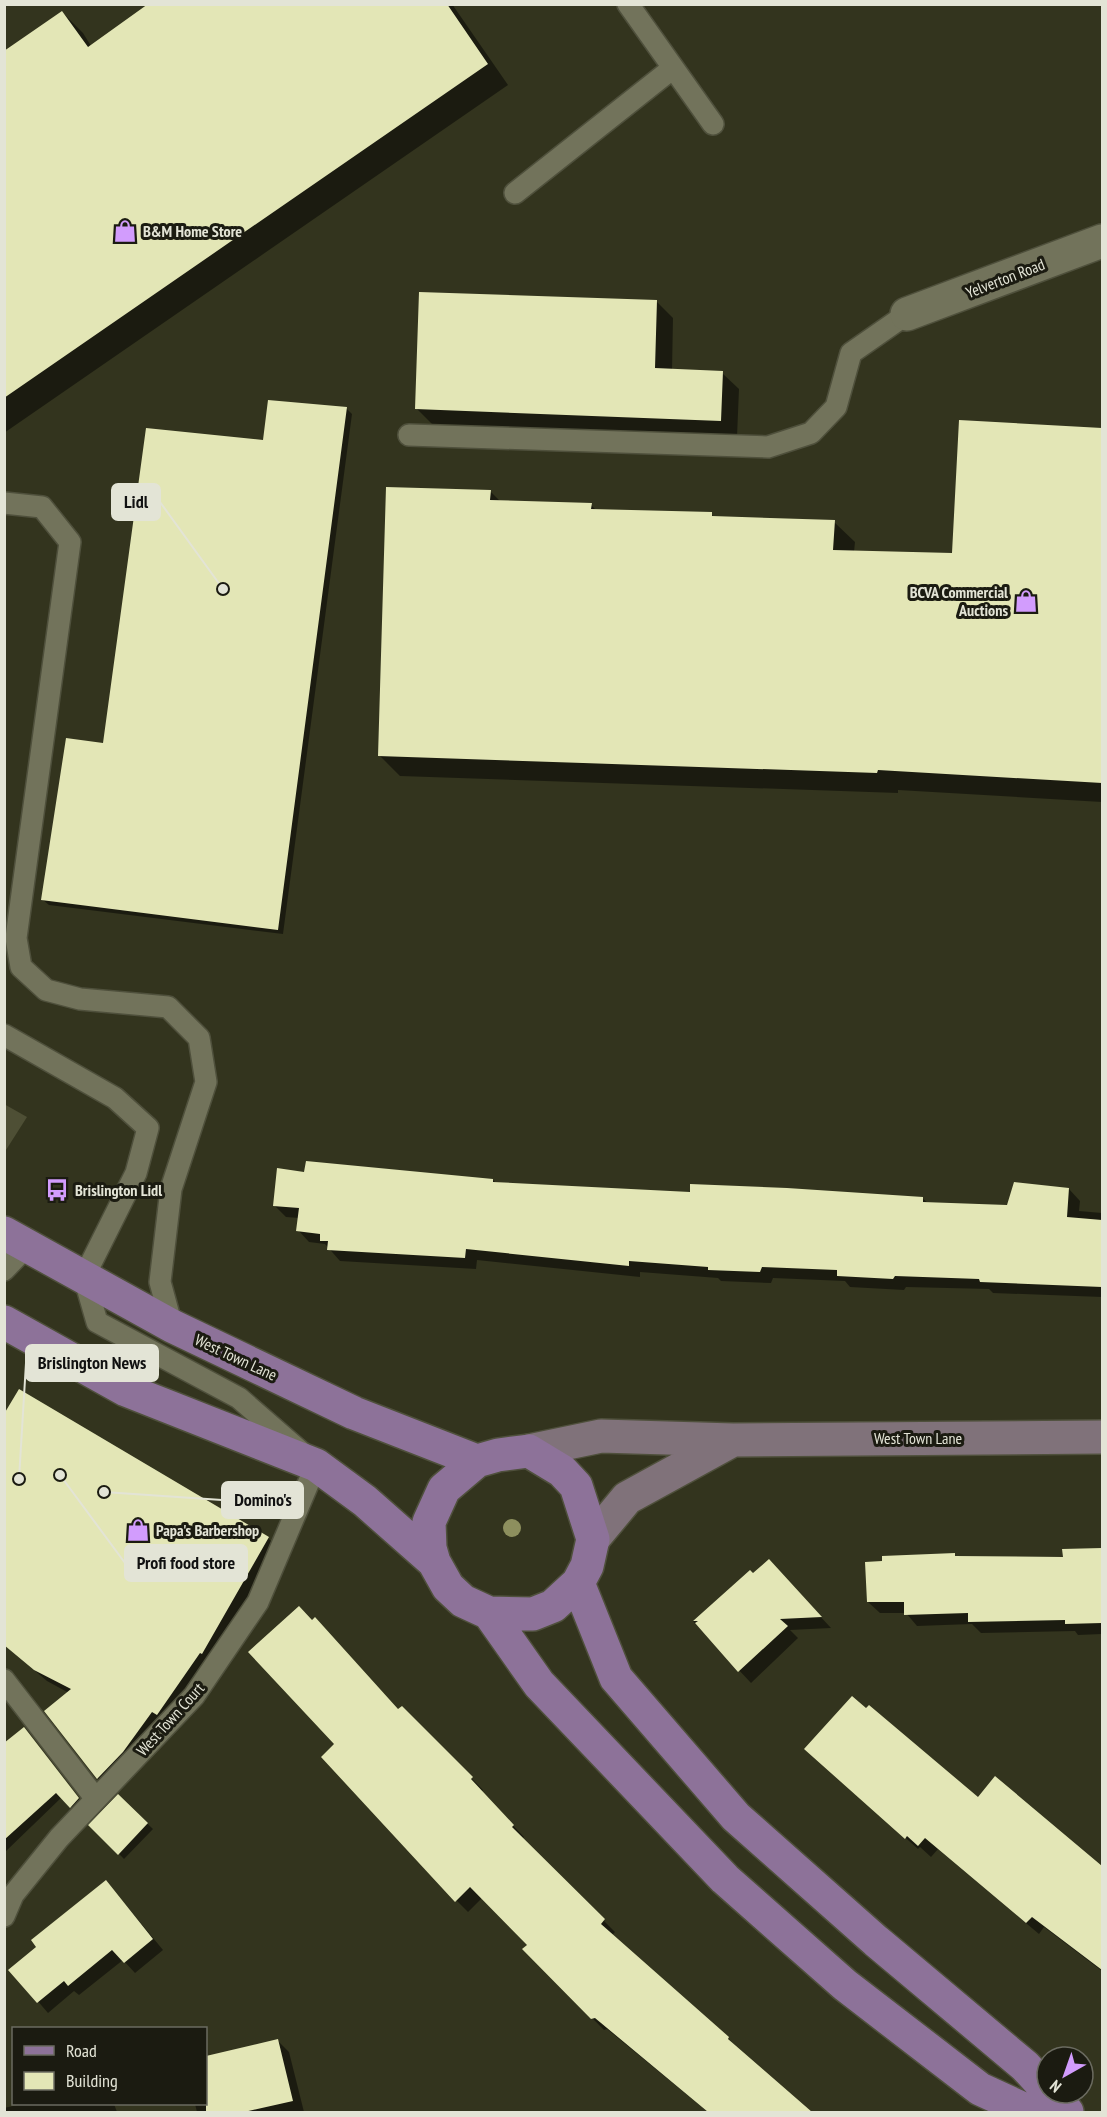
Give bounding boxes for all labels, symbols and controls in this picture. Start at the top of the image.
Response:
shop icon: B&M Home Store [112,218,138,244]
place label: B&M Home Store [143,221,242,241]
street label: Yelverton Road [963,254,1047,302]
callout: Lidl [112,484,160,520]
text: Lidl [124,490,149,513]
place label: BCVA Commercial Auctions [910,582,1008,620]
shop icon: BCVA Commercial Auctions [1013,588,1039,614]
bus stop icon: Brislington Lidl [44,1177,70,1203]
place label: Brislington Lidl [75,1180,162,1200]
street label: West Town Lane [192,1329,280,1385]
callout: Brislington News [26,1345,158,1381]
text: Brislington News [38,1351,146,1374]
street label: West Town Lane [874,1428,962,1448]
callout: Domino's [222,1482,303,1518]
text: Domino's [234,1488,292,1511]
shop icon: Papa's Barbershop [125,1517,151,1543]
place label: Papa's Barbershop [156,1520,259,1540]
callout: Profi food store [125,1545,247,1581]
text: Profi food store [137,1551,236,1574]
street label: West Town Court [132,1678,208,1760]
legend [12,2027,207,2105]
text: Road [66,2039,97,2062]
north arrow [1035,2045,1095,2105]
text: Building [66,2069,118,2092]
text: N [1046,2076,1065,2097]

